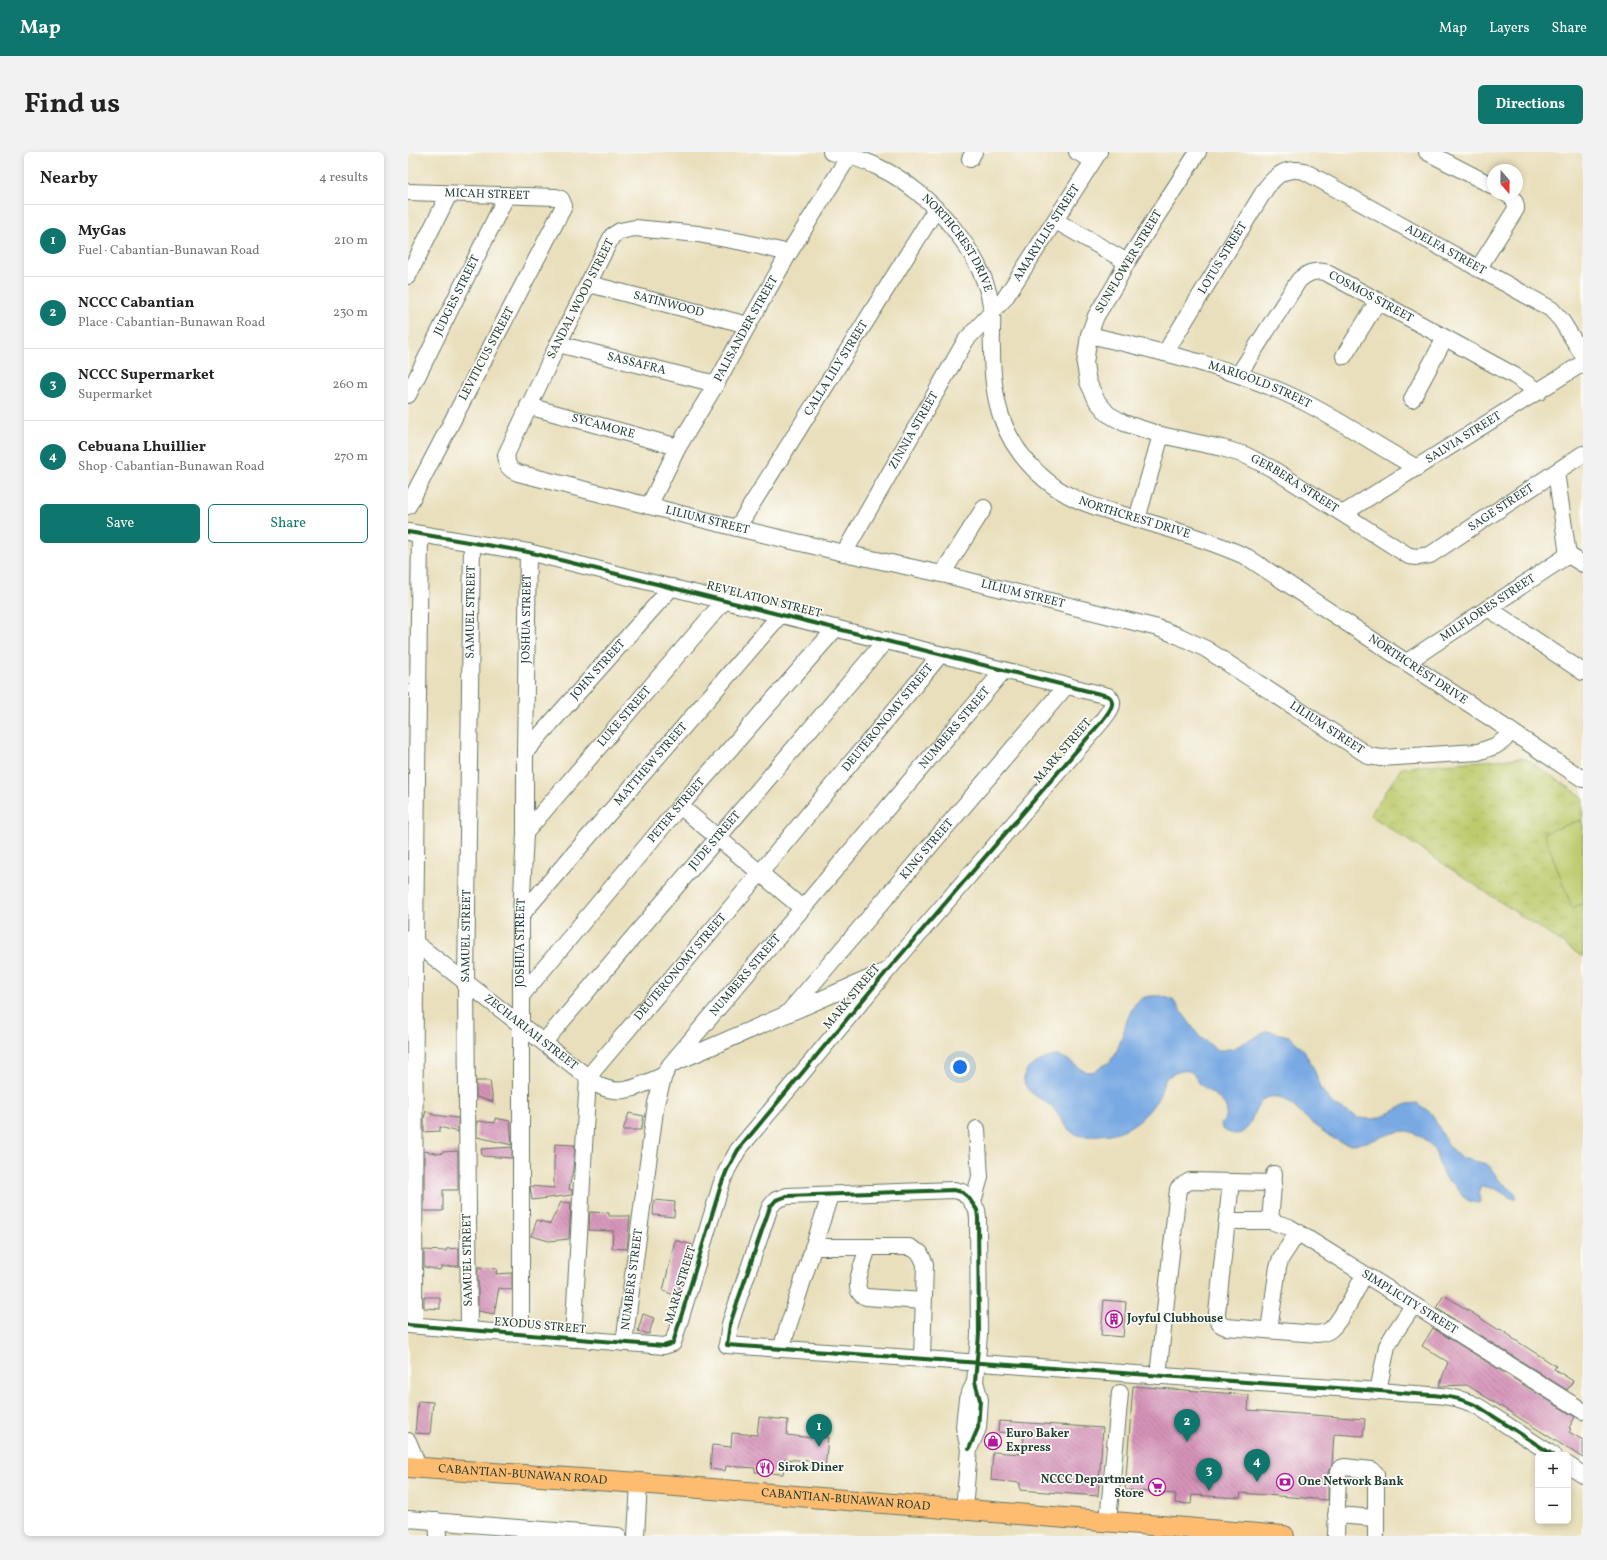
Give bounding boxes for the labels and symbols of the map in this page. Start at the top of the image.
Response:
north arrow [1487,164,1523,200]
street label: AMARYLLIS STREET [1010,182,1084,285]
street label: MICAH STREET [444,185,530,204]
street label: NORTHCREST DRIVE [918,191,996,294]
street label: SUNFLOWER STREET [1092,207,1166,317]
street label: LOTUS STREET [1195,219,1251,297]
street label: ADELFA STREET [1402,221,1489,279]
street label: SANDAL WOOD STREET [544,236,618,362]
street label: JUDGES STREET [431,252,484,339]
street label: COSMOS STREET [1326,267,1416,327]
street label: PALISANDER STREET [711,273,782,385]
street label: SATINWOOD [631,288,706,321]
street label: LEVITICUS STREET [456,304,518,404]
street label: CALLA LILY STREET [801,318,872,419]
street label: SASSAFRA [605,349,668,379]
street label: MARIGOLD STREET [1206,357,1314,412]
street label: ZINNIA STREET [885,389,943,472]
street label: SALVIA STREET [1423,408,1504,468]
street label: SYCAMORE [570,410,637,443]
street label: GERBERA STREET [1248,451,1341,517]
street label: SAGE STREET [1465,480,1537,535]
street label: NORTHCREST DRIVE [1076,493,1192,543]
street label: LILIUM STREET [664,502,751,539]
street label: SAMUEL STREET [462,565,480,659]
street label: MILFLORES STREET [1437,571,1539,646]
street label: JOSHUA STREET [518,574,536,664]
street label: LILIUM STREET [979,576,1066,612]
street label: REVELATION STREET [705,578,823,622]
street label: NORTHCREST DRIVE [1365,631,1471,708]
street label: JOHN STREET [567,636,629,703]
street label: DEUTERONOMY STREET [839,661,937,776]
street label: LUKE STREET [594,683,655,751]
street label: NUMBERS STREET [916,684,994,772]
street label: LILIUM STREET [1286,698,1367,758]
street label: MARK STREET [1031,715,1095,787]
street label: MATTHEW STREET [611,719,691,809]
street label: PETER STREET [644,775,709,847]
street label: JUDE STREET [685,808,745,874]
street label: KING STREET [897,816,957,883]
street label: SAMUEL STREET [458,889,475,983]
street label: JOSHUA STREET [513,898,530,988]
street label: DEUTERONOMY STREET [631,910,730,1024]
street label: NUMBERS STREET [706,931,785,1020]
street label: MARK STREET [820,961,884,1033]
street label: ZECHARIAH STREET [480,991,581,1074]
your location [950,1057,970,1077]
street label: SAMUEL STREET [459,1213,477,1307]
street label: NUMBERS STREET [618,1228,647,1331]
street label: MARK STREET [662,1244,700,1326]
street label: SIMPLICITY STREET [1358,1266,1461,1339]
building icon: Joyful Clubhouse [1104,1309,1124,1329]
place label: Joyful Clubhouse [1126,1311,1223,1327]
street label: EXODUS STREET [493,1314,587,1338]
pin: 2 [1174,1409,1200,1442]
pin: 1 [806,1414,832,1447]
place label: Euro Baker Express [1006,1426,1070,1456]
shop icon: Euro Baker Express [983,1431,1003,1451]
pin: 4 [1244,1449,1270,1482]
restaurant icon: Sirok Diner [755,1458,775,1478]
pin: 3 [1196,1458,1222,1491]
place label: Sirok Diner [778,1460,844,1476]
street label: CABANTIAN-BUNAWAN ROAD [438,1461,608,1489]
place label: NCCC Department Store [1041,1472,1144,1502]
bank icon: One Network Bank [1275,1472,1295,1492]
place label: One Network Bank [1298,1474,1404,1490]
supermarket icon: NCCC Department Store [1147,1477,1167,1497]
street label: CABANTIAN-BUNAWAN ROAD [761,1485,931,1515]

